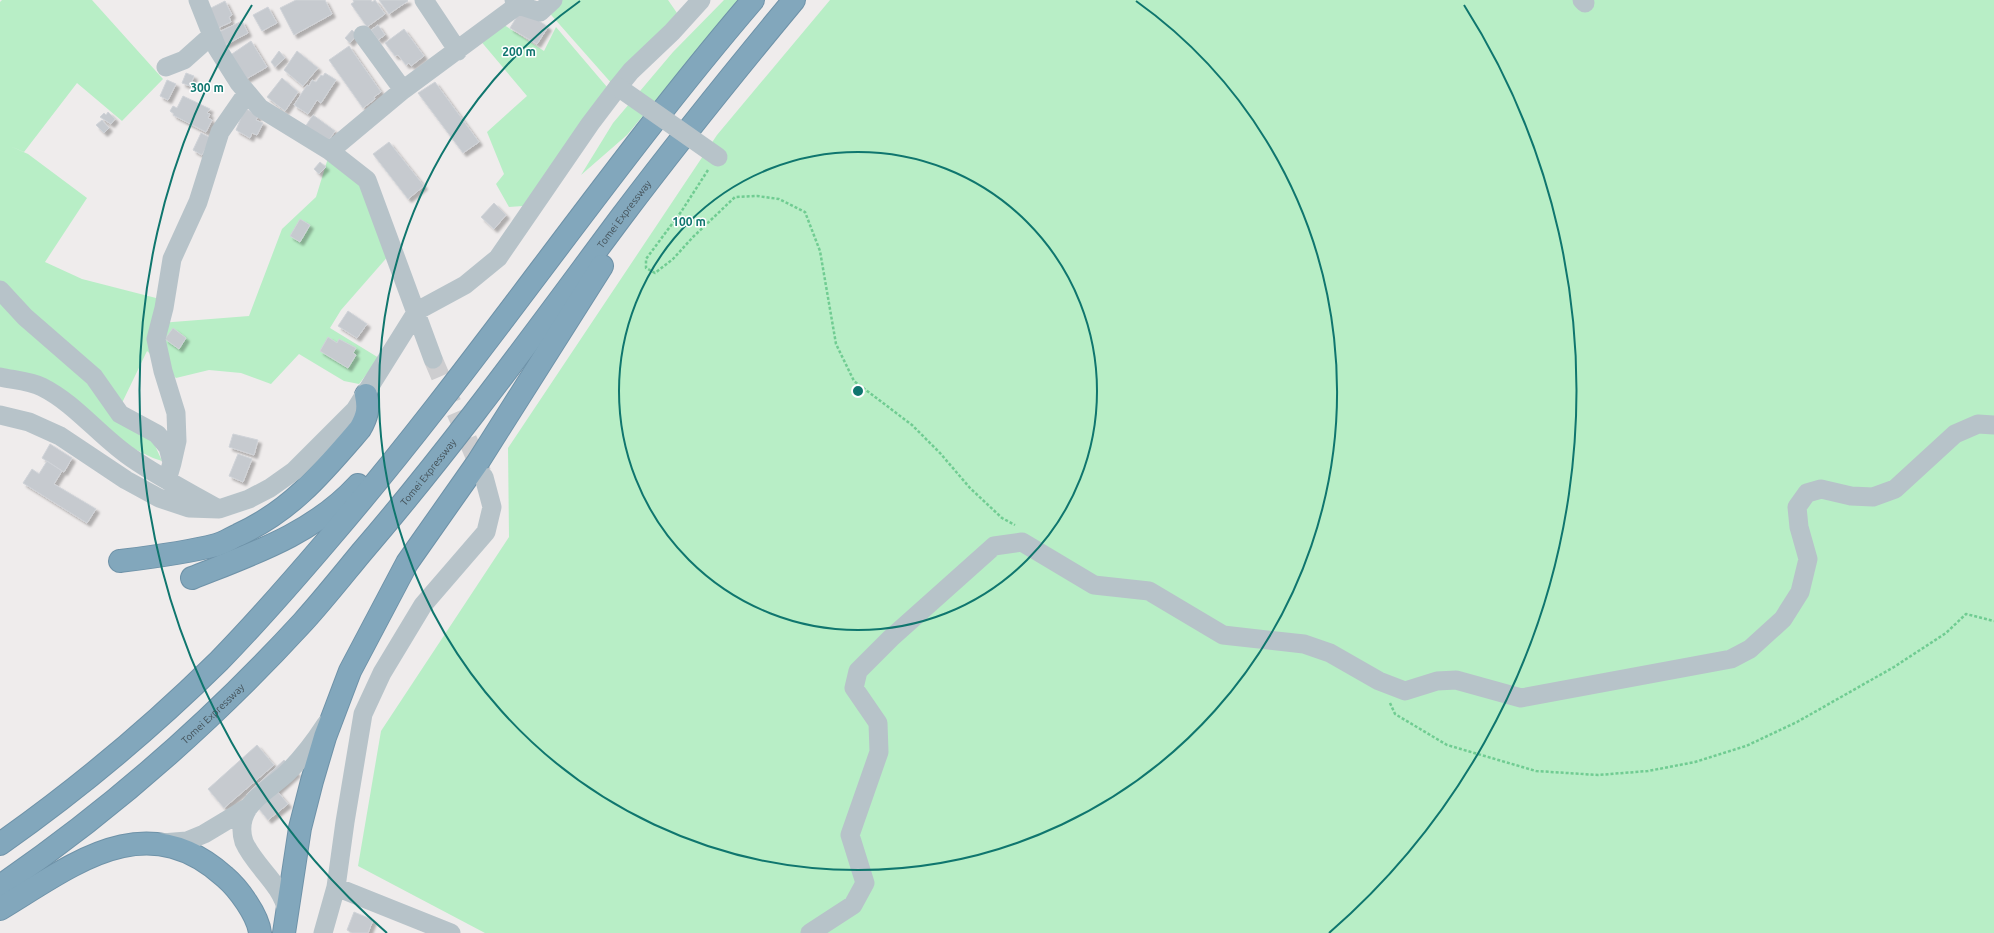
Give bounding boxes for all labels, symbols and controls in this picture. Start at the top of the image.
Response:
text: 200 m [502,45,536,58]
text: 300 m [190,81,224,94]
street label: Tomei Expressway [595,178,653,250]
text: 100 m [672,215,706,228]
centre of rings [851,384,865,398]
street label: Tomei Expressway [398,436,458,507]
street label: Tomei Expressway [179,681,246,746]

